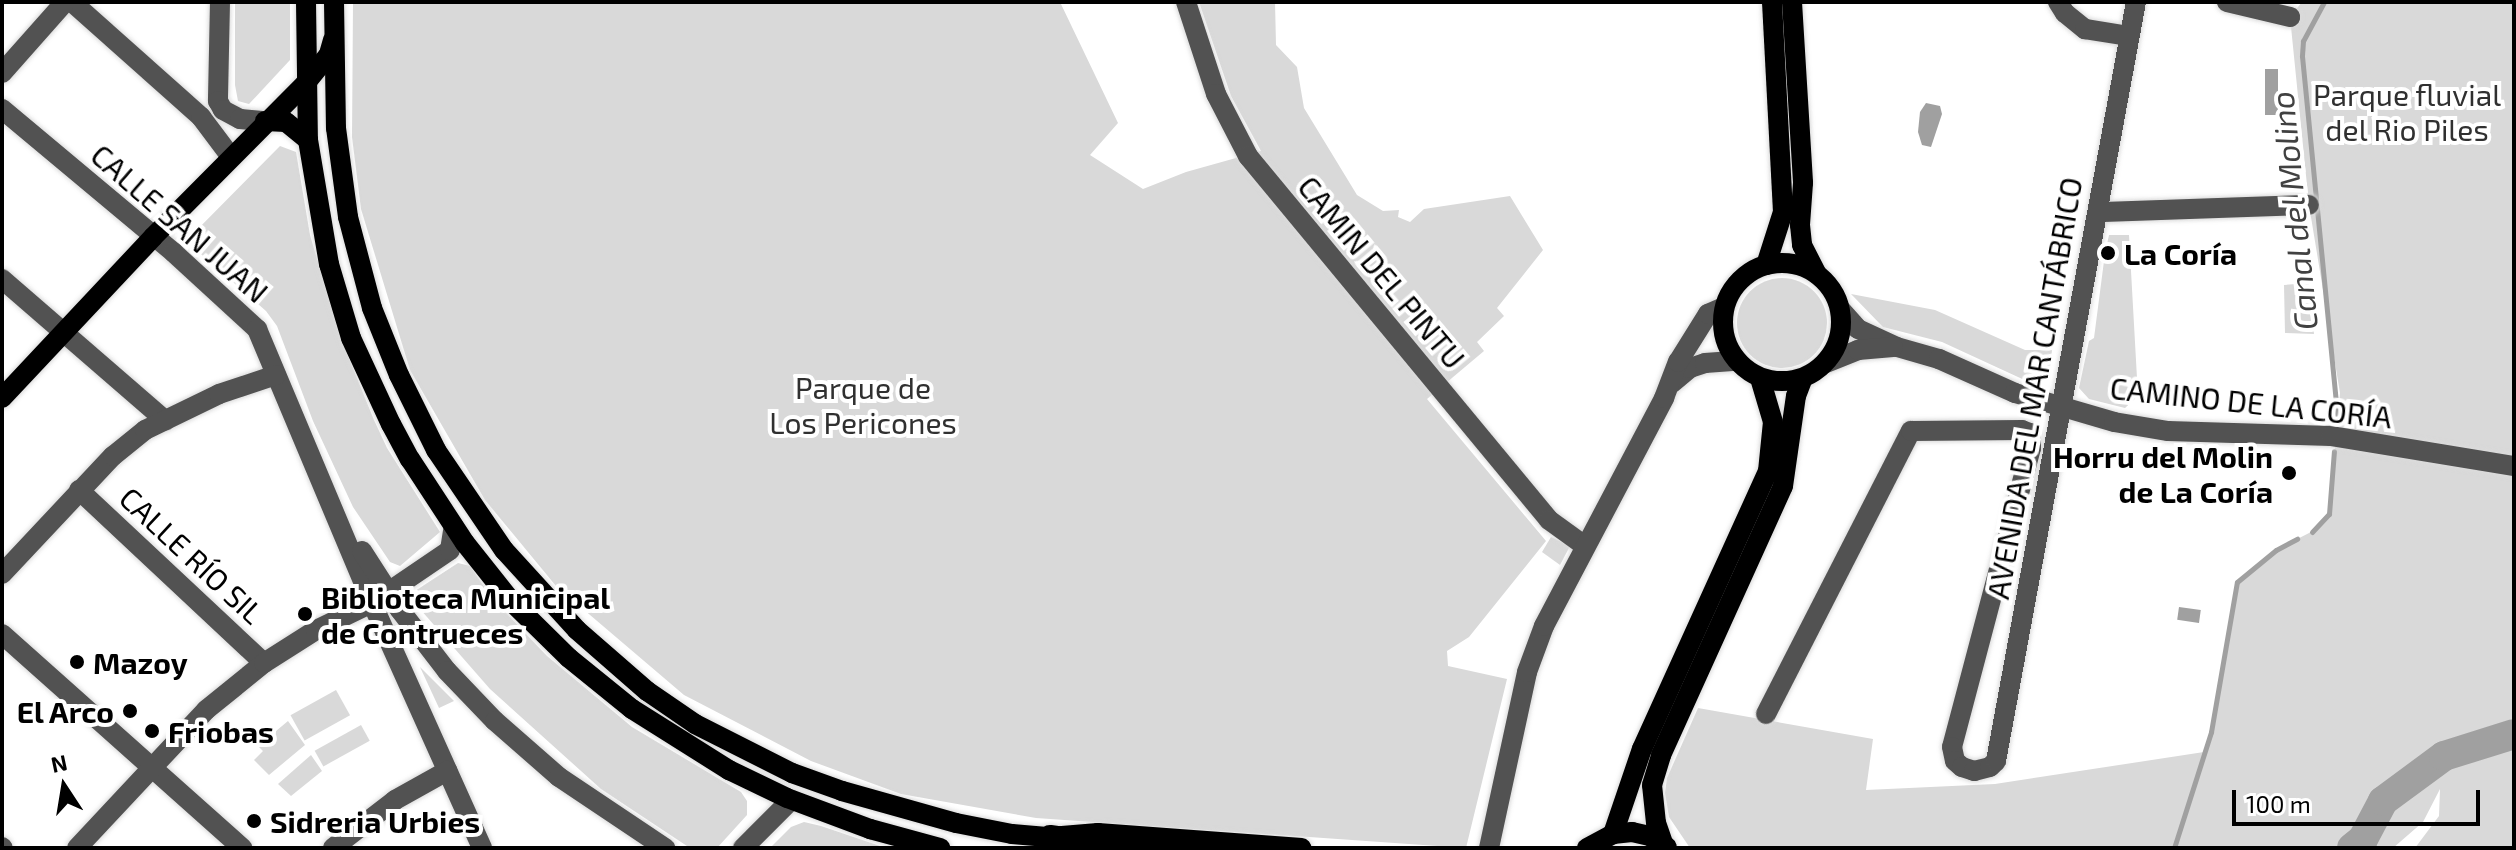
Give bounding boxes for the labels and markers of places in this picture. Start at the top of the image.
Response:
place label: La Coría [2124,235,2237,271]
marker: La Coría [2099,244,2117,262]
place label: Horru del Molin de La Coría [2052,438,2273,508]
marker: Horru del Molin de La Coría [2280,464,2298,482]
place label: Biblioteca Municipal de Contrueces [321,579,610,650]
marker: Biblioteca Municipal de Contrueces [296,605,314,623]
place label: Mazoy [93,644,188,680]
marker: Mazoy [68,653,86,671]
place label: El Arco [15,693,114,729]
marker: El Arco [121,702,139,720]
place label: Friobas [168,713,274,749]
marker: Friobas [143,722,161,740]
place label: Sidreria Urbies [270,803,480,839]
marker: Sidreria Urbies [245,812,263,830]

